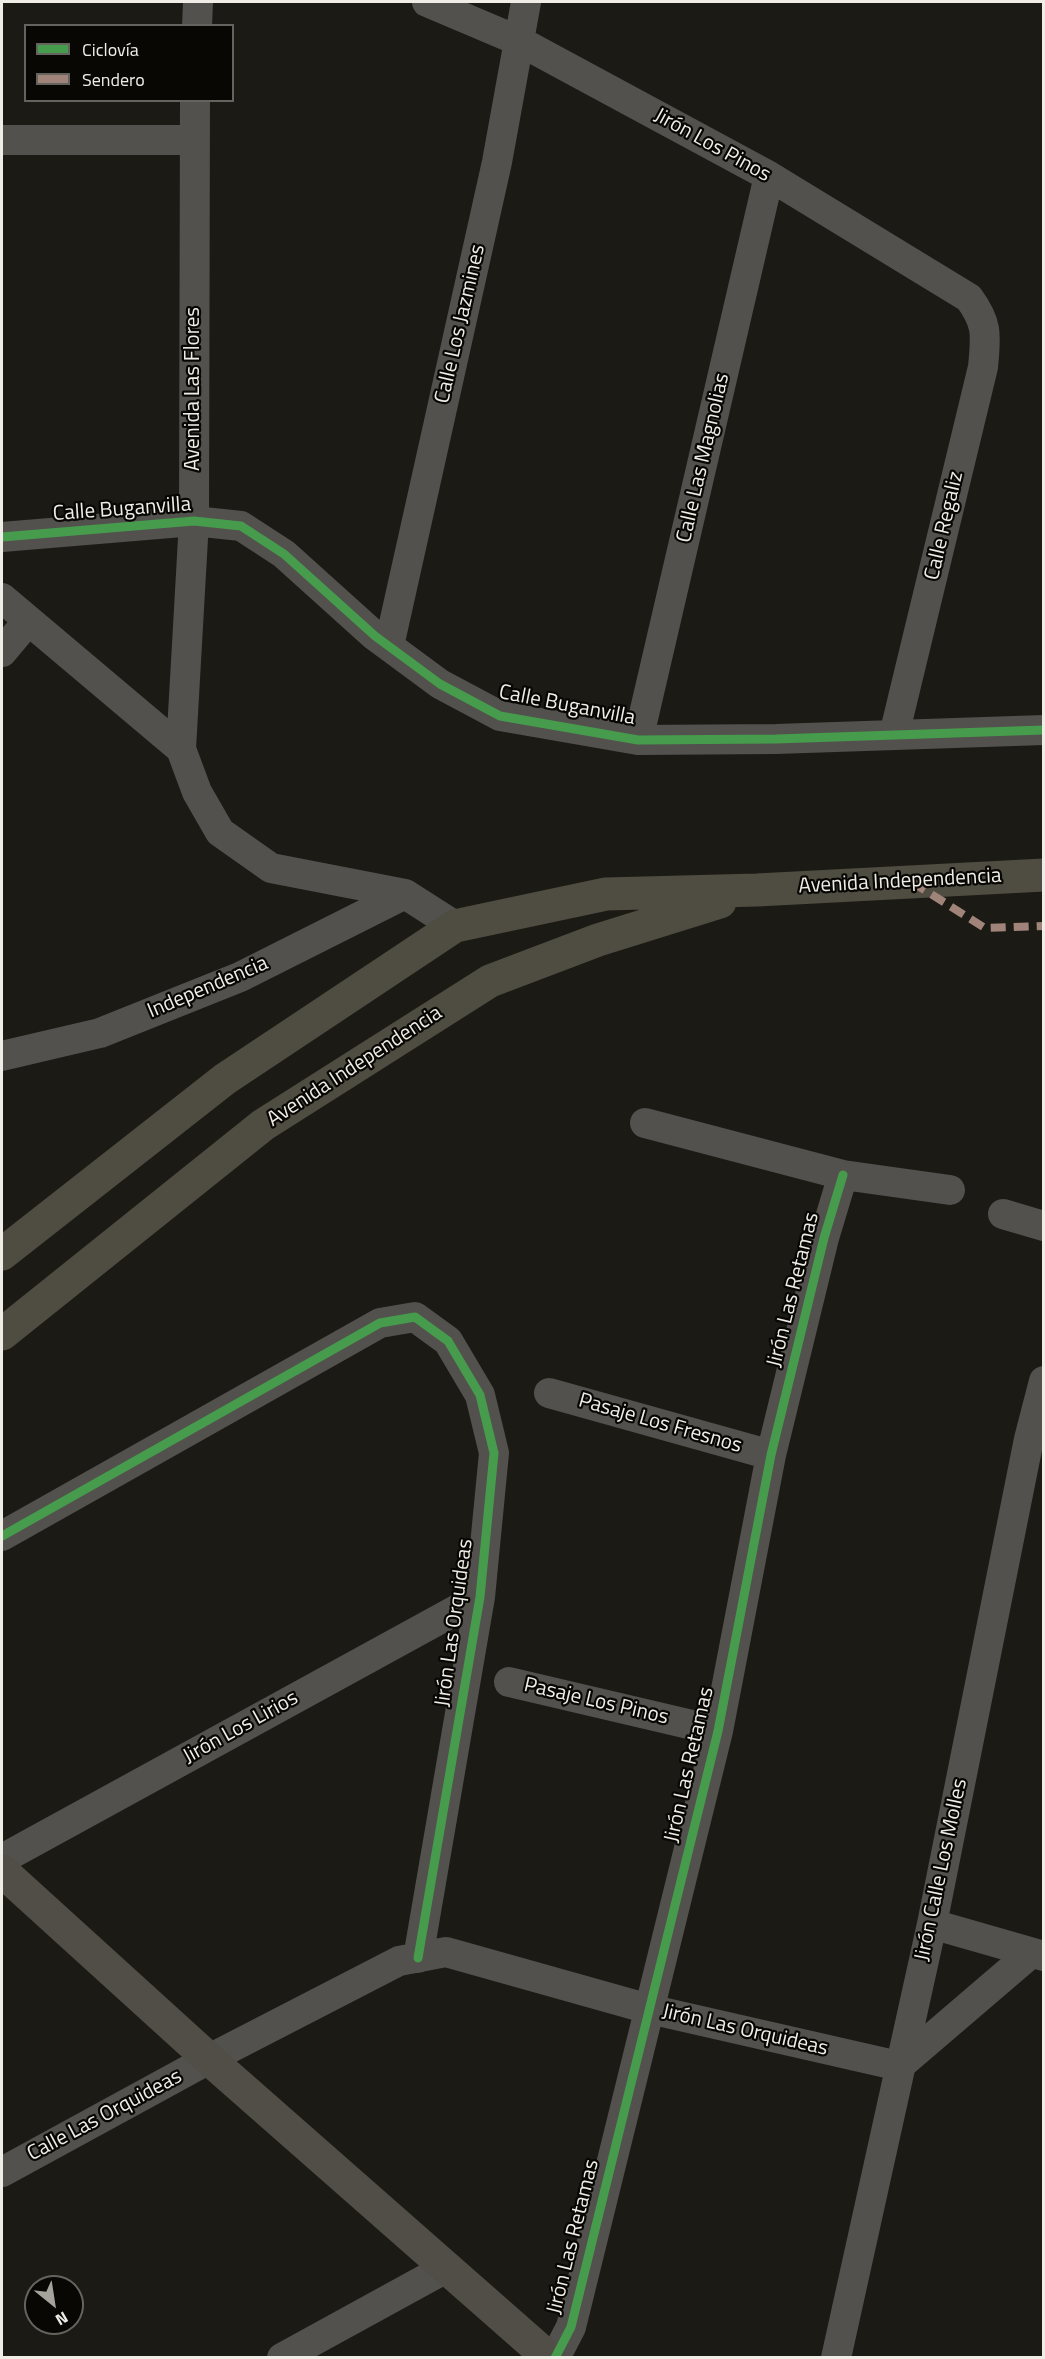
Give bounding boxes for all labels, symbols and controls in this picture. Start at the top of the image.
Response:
legend [24,24,234,102]
text: Ciclovía [82,36,139,63]
text: Sendero [82,66,145,93]
street label: Jirón Los Pinos [649,104,775,188]
street label: Calle Los Jazmines [430,242,492,406]
street label: Avenida Las Flores [181,307,207,471]
street label: Calle Las Magnolias [672,371,736,545]
street label: Calle Regaliz [920,469,970,583]
street label: Calle Buganvilla [52,493,192,527]
street label: Calle Buganvilla [497,680,637,732]
street label: Avenida Independencia [798,864,1002,900]
street label: Independencia [144,951,272,1025]
street label: Avenida Independencia [263,1001,447,1133]
street label: Jirón Las Retamas [763,1210,825,1370]
street label: Pasaje Los Fresnos [576,1389,744,1459]
street label: Jirón Las Orquideas [431,1537,479,1709]
street label: Pasaje Los Pinos [521,1673,671,1731]
street label: Jirón Las Retamas [660,1685,720,1845]
street label: Jirón Los Lirios [179,1686,303,1770]
street label: Jirón Calle Los Molles [910,1777,974,1963]
street label: Jirón Las Orquideas [660,2000,830,2062]
street label: Calle Las Orquideas [23,2065,187,2167]
street label: Jirón Las Retamas [543,2157,605,2317]
north arrow [24,2275,84,2335]
text: N [51,2306,73,2332]

